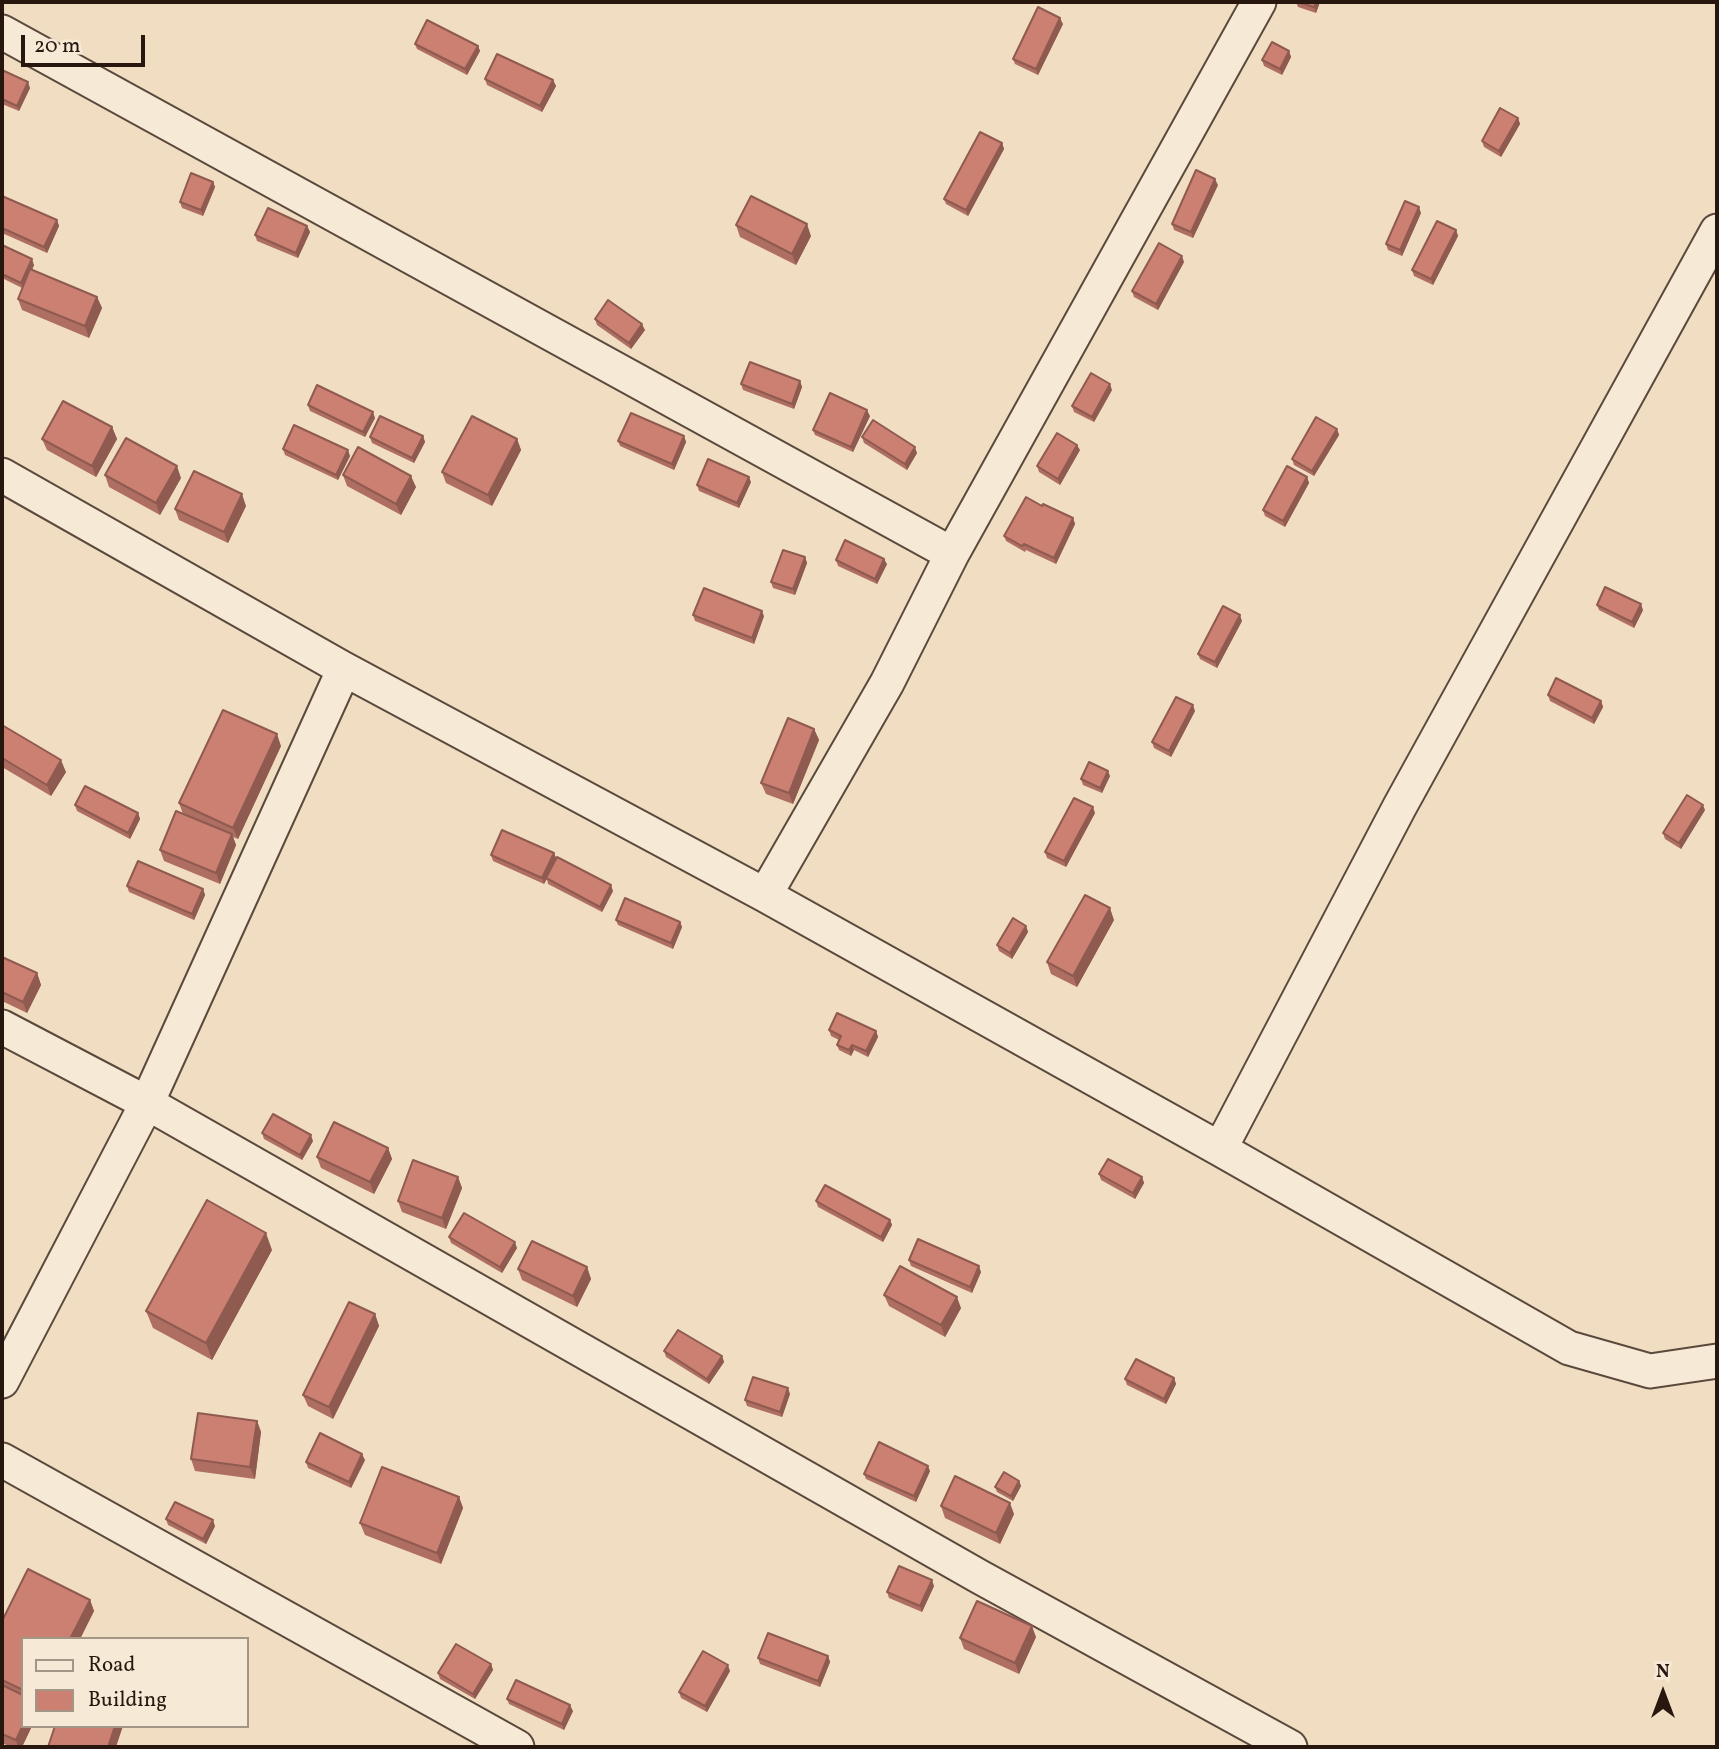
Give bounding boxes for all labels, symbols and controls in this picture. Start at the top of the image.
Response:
scale bar [24,21,149,65]
text: 20 m [34,32,80,61]
legend [21,1637,248,1728]
text: Road [88,1651,135,1680]
north arrow [1628,1658,1698,1728]
text: N [1656,1659,1670,1685]
text: Building [88,1686,167,1715]

